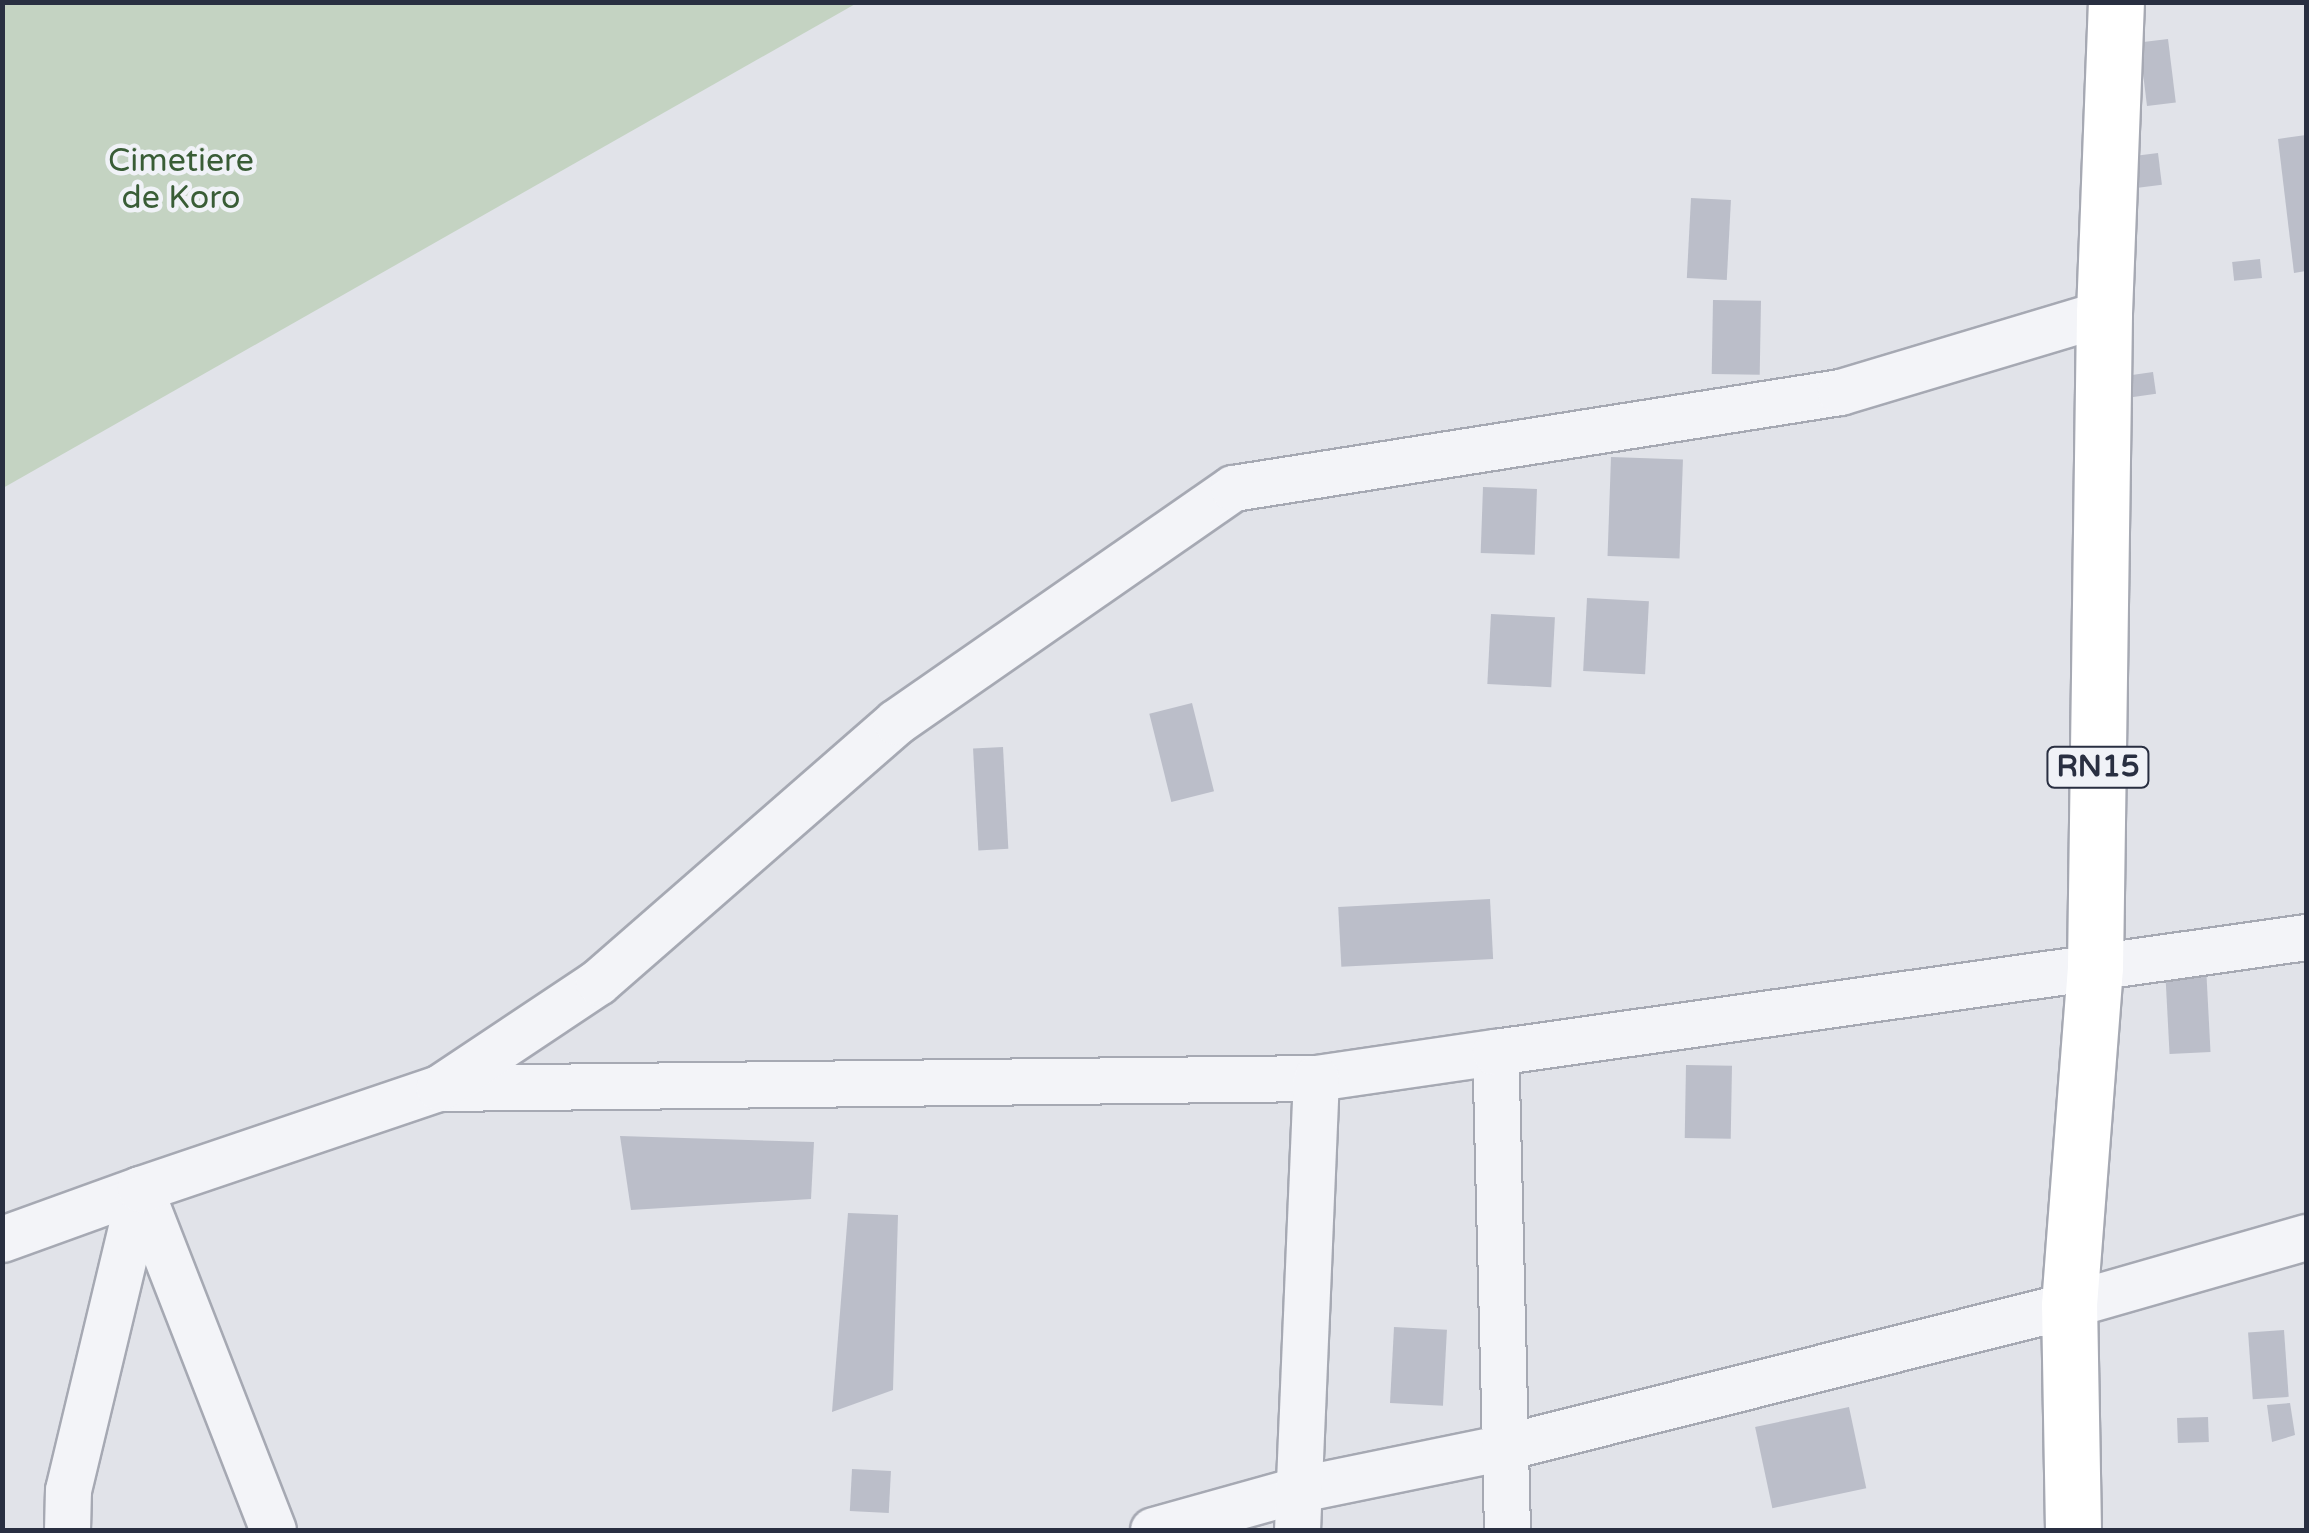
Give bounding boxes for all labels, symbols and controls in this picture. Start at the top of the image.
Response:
park label: Cimetiere de Koro [108,143,254,218]
road number: RN15 [2046,742,2150,792]

